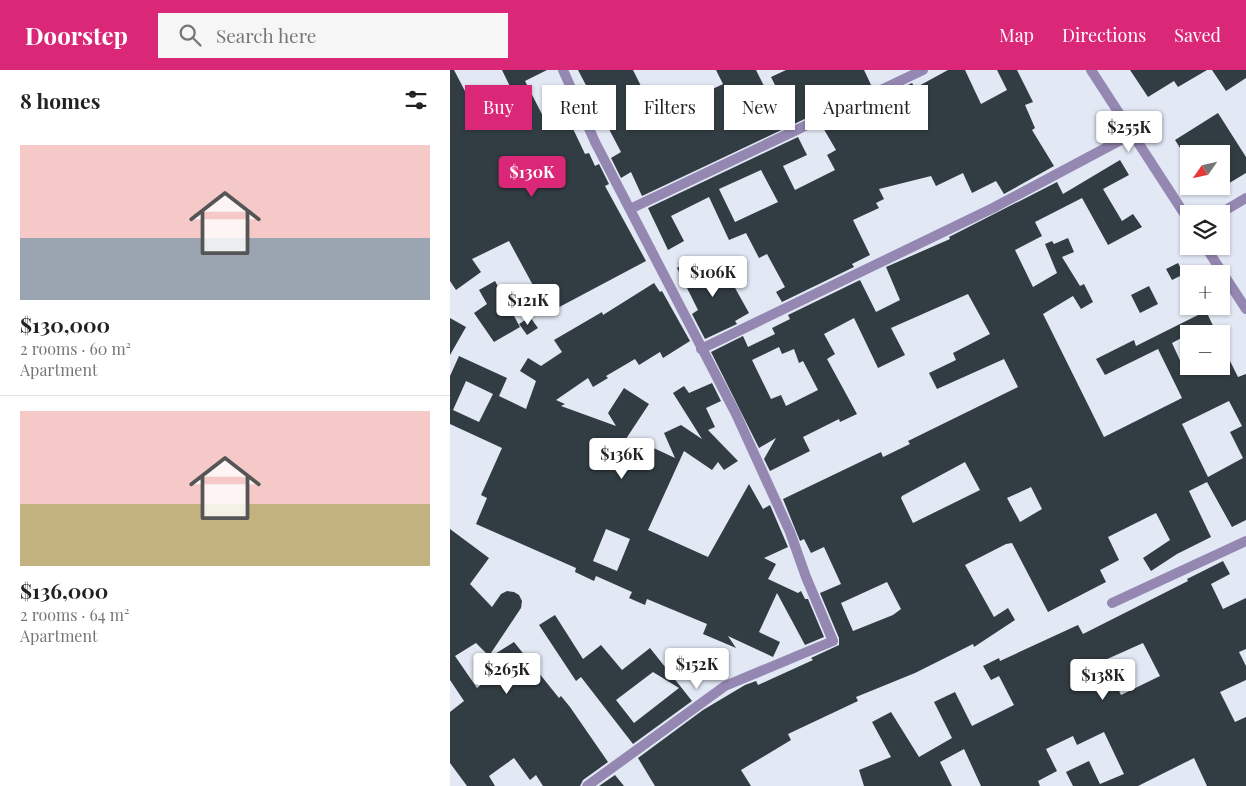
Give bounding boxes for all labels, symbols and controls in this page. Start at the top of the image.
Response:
search box [158,13,508,58]
text: Doorstep [25,19,128,51]
icon: search [176,21,204,49]
text: Search here [216,22,316,48]
text: Map [999,23,1034,47]
text: Directions [1062,23,1146,47]
text: Saved [1174,23,1221,47]
chip: Buy [465,85,532,130]
chip: Rent [542,85,616,130]
chip: Filters [626,85,714,130]
chip: New [724,85,795,130]
chip: Apartment [805,85,928,130]
text: 8 homes [20,86,100,114]
icon: filters [402,86,430,114]
pin: $255K [1094,111,1164,153]
text: $255K [1107,116,1151,137]
north arrow [1180,145,1230,195]
map controls [1180,145,1230,375]
pin: $130K [497,156,567,198]
text: $130K [510,161,554,182]
icon: home [180,178,270,268]
button: layers [1180,205,1230,255]
pin: $106K [678,256,748,298]
text: $106K [690,261,736,282]
button: + [1180,265,1230,315]
pin: $121K [493,284,563,326]
text: $121K [507,289,549,310]
text: $130,000 [20,310,110,338]
button: − [1180,325,1230,375]
text: 2 rooms · 60 m² [20,338,131,359]
text: Apartment [20,359,98,380]
pin: $136K [587,438,657,480]
icon: home [180,443,270,533]
text: $136K [600,443,644,464]
text: $136,000 [20,576,108,604]
text: 2 rooms · 64 m² [20,604,129,625]
text: Apartment [20,625,98,646]
pin: $152K [662,648,732,690]
pin: $265K [472,652,542,695]
text: $152K [676,653,718,674]
text: $265K [484,658,530,679]
pin: $138K [1068,658,1138,701]
text: $138K [1081,664,1125,685]

